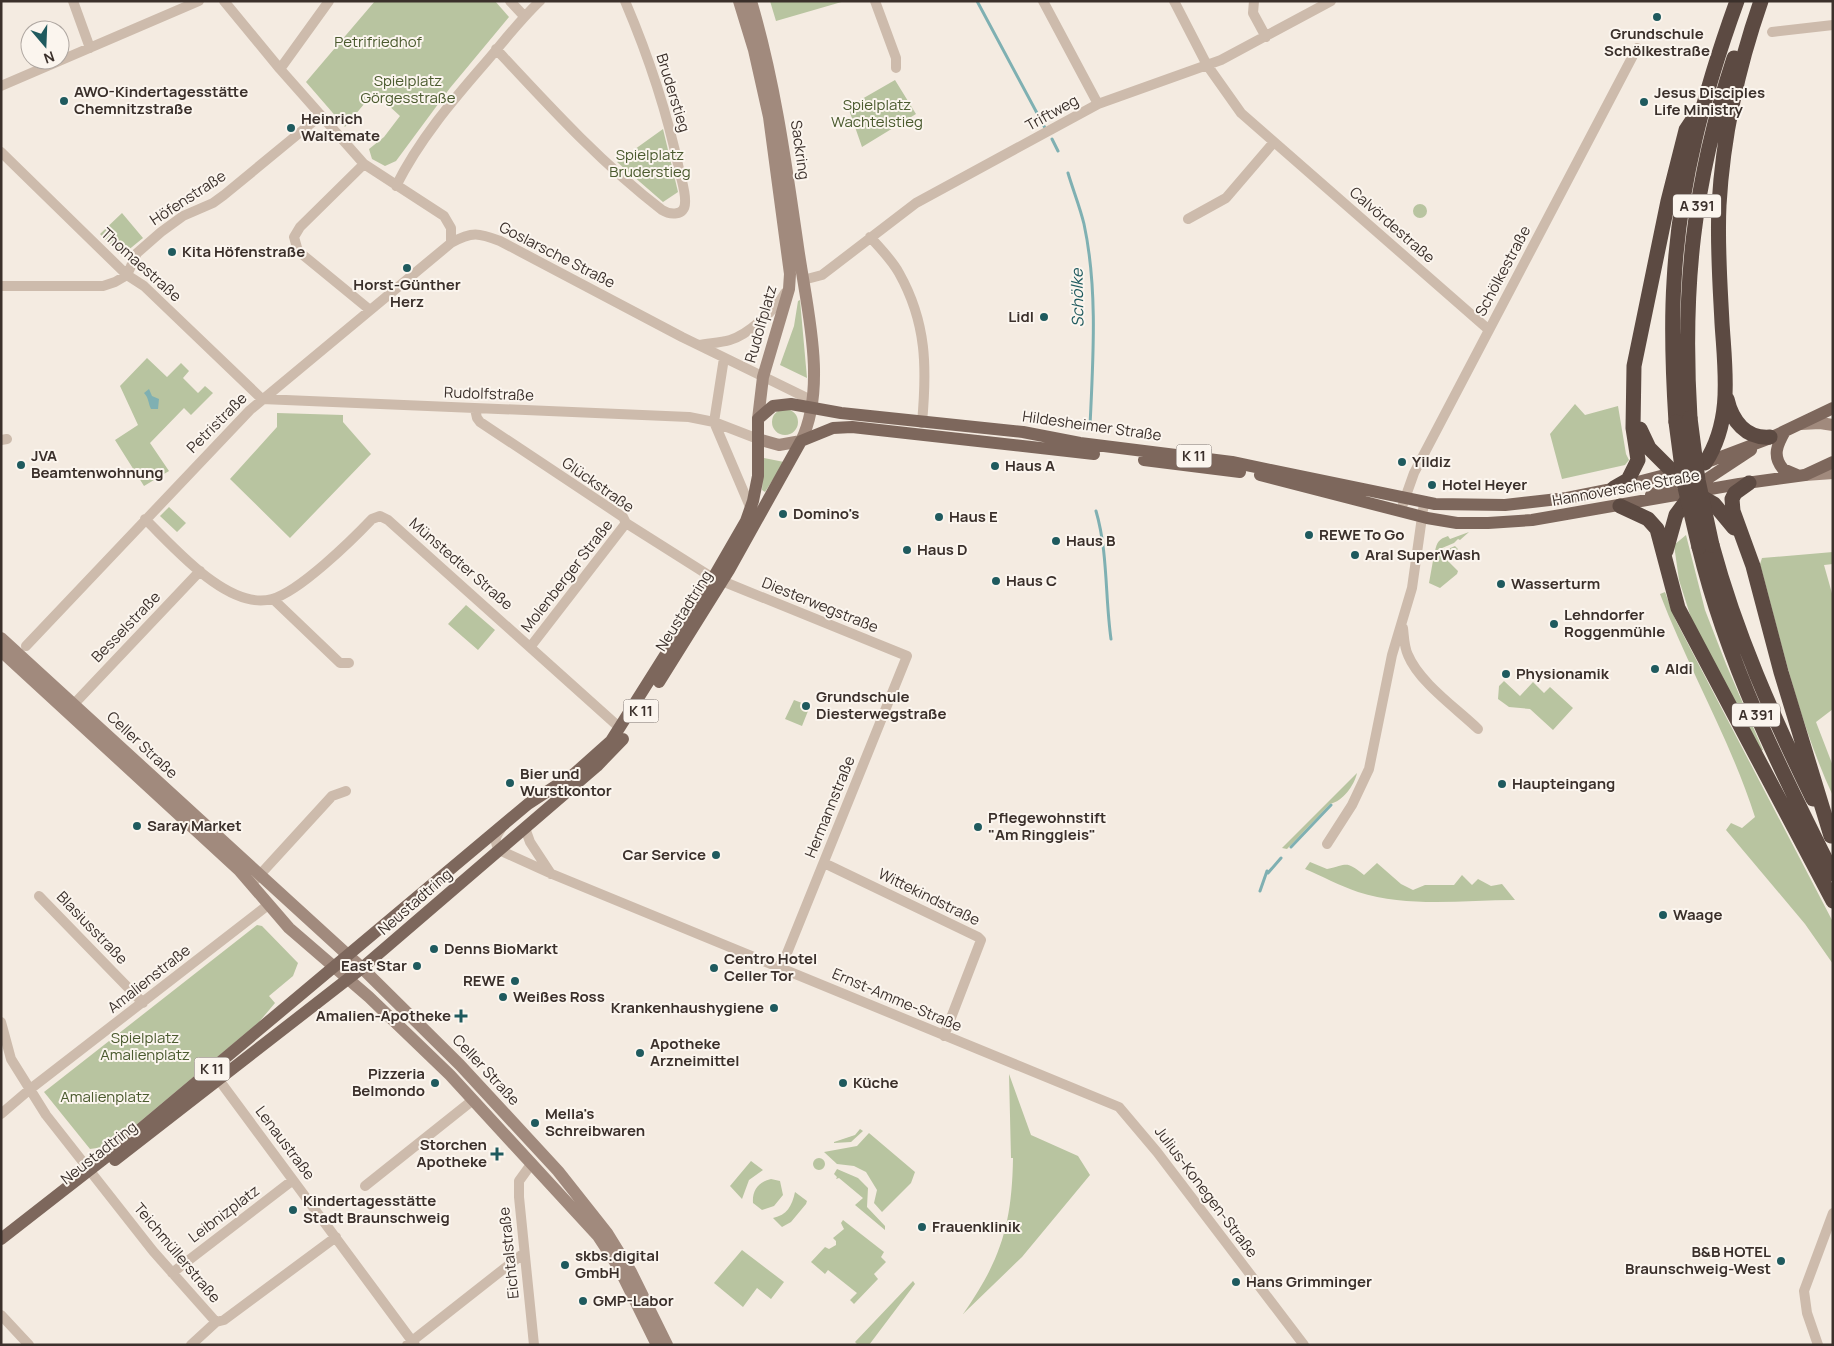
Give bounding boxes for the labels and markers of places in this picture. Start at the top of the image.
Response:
marker: Grundschule Schölkestraße [1651,11,1663,23]
place label: Grundschule Schölkestraße [1604,23,1710,61]
place label: AWO-Kindertagesstätte Chemnitzstraße [74,81,248,119]
place label: Jesus Disciples Life Ministry [1654,82,1765,120]
marker: AWO-Kindertagesstätte Chemnitzstraße [58,95,70,107]
marker: Jesus Disciples Life Ministry [1638,96,1650,108]
place label: Heinrich Waltemate [301,108,380,146]
marker: Heinrich Waltemate [285,122,297,134]
place label: Kita Höfenstraße [182,241,305,262]
marker: Kita Höfenstraße [166,246,178,258]
marker: Horst-Günther Herz [401,262,413,274]
place label: Horst-Günther Herz [353,274,461,312]
place label: Lidl [1008,306,1034,327]
marker: Lidl [1038,311,1050,323]
place label: JVA Beamtenwohnung [31,445,164,483]
place label: Yildiz [1412,451,1451,472]
place label: Haus A [1005,455,1055,476]
marker: Yildiz [1396,456,1408,468]
marker: JVA Beamtenwohnung [15,459,27,471]
marker: Haus A [989,460,1001,472]
place label: Hotel Heyer [1442,474,1527,495]
marker: Hotel Heyer [1426,479,1438,491]
place label: Domino's [793,503,859,524]
place label: Haus E [949,506,998,527]
marker: Domino's [777,508,789,520]
marker: Haus E [933,511,945,523]
place label: REWE To Go [1319,524,1405,545]
marker: REWE To Go [1303,529,1315,541]
place label: Haus B [1066,530,1116,551]
marker: Haus B [1050,535,1062,547]
place label: Haus D [917,539,967,560]
marker: Haus D [901,544,913,556]
place label: Aral SuperWash [1365,544,1480,565]
marker: Aral SuperWash [1349,549,1361,561]
place label: Haus C [1006,570,1057,591]
place label: Wasserturm [1511,573,1600,594]
marker: Haus C [990,575,1002,587]
marker: Wasserturm [1495,578,1507,590]
place label: Lehndorfer Roggenmühle [1564,604,1665,642]
marker: Lehndorfer Roggenmühle [1548,618,1560,630]
place label: Aldi [1665,658,1693,679]
place label: Physionamik [1516,663,1610,684]
marker: Aldi [1649,663,1661,675]
marker: Physionamik [1500,668,1512,680]
place label: Grundschule Diesterwegstraße [816,686,947,724]
marker: Grundschule Diesterwegstraße [800,700,812,712]
place label: Bier und Wurstkontor [520,763,612,801]
place label: Haupteingang [1512,773,1615,794]
marker: Bier und Wurstkontor [504,777,516,789]
marker: Haupteingang [1496,778,1508,790]
place label: Pflegewohnstift "Am Ringgleis" [988,807,1106,845]
place label: Saray Market [147,815,242,836]
marker: Saray Market [131,820,143,832]
marker: Pflegewohnstift "Am Ringgleis" [972,821,984,833]
place label: Car Service [622,844,706,865]
marker: Car Service [710,849,722,861]
place label: Waage [1673,904,1723,925]
marker: Waage [1657,909,1669,921]
place label: Denns BioMarkt [444,938,558,959]
marker: Denns BioMarkt [428,943,440,955]
place label: Centro Hotel Celler Tor [724,948,817,986]
place label: East Star [341,955,407,976]
marker: East Star [411,960,423,972]
marker: Centro Hotel Celler Tor [708,962,720,974]
place label: REWE [463,970,505,991]
marker: REWE [509,975,521,987]
place label: Weißes Ross [513,986,605,1007]
marker: Weißes Ross [497,991,509,1003]
place label: Krankenhaushygiene [611,997,764,1018]
marker: Krankenhaushygiene [768,1002,780,1014]
place label: Amalien-Apotheke [316,1005,451,1026]
marker: Amalien-Apotheke [455,1010,467,1022]
place label: Apotheke Arzneimittel [650,1033,740,1071]
marker: Apotheke Arzneimittel [634,1047,646,1059]
place label: Pizzeria Belmondo [352,1063,425,1101]
place label: Küche [853,1072,899,1093]
marker: Pizzeria Belmondo [429,1077,441,1089]
marker: Küche [837,1077,849,1089]
place label: Mella's Schreibwaren [545,1103,645,1141]
marker: Mella's Schreibwaren [529,1117,541,1129]
place label: Storchen Apotheke [417,1134,487,1172]
marker: Storchen Apotheke [491,1148,503,1160]
place label: Kindertagesstätte Stadt Braunschweig [303,1190,450,1228]
marker: Kindertagesstätte Stadt Braunschweig [287,1204,299,1216]
place label: Frauenklinik [932,1216,1021,1237]
marker: Frauenklinik [916,1221,928,1233]
place label: B&B HOTEL Braunschweig-West [1625,1241,1771,1279]
place label: skbs.digital GmbH [575,1245,659,1283]
marker: B&B HOTEL Braunschweig-West [1775,1255,1787,1267]
marker: skbs.digital GmbH [559,1259,571,1271]
place label: Hans Grimminger [1246,1271,1372,1292]
marker: Hans Grimminger [1230,1276,1242,1288]
place label: GMP-Labor [593,1290,674,1311]
marker: GMP-Labor [577,1295,589,1307]

